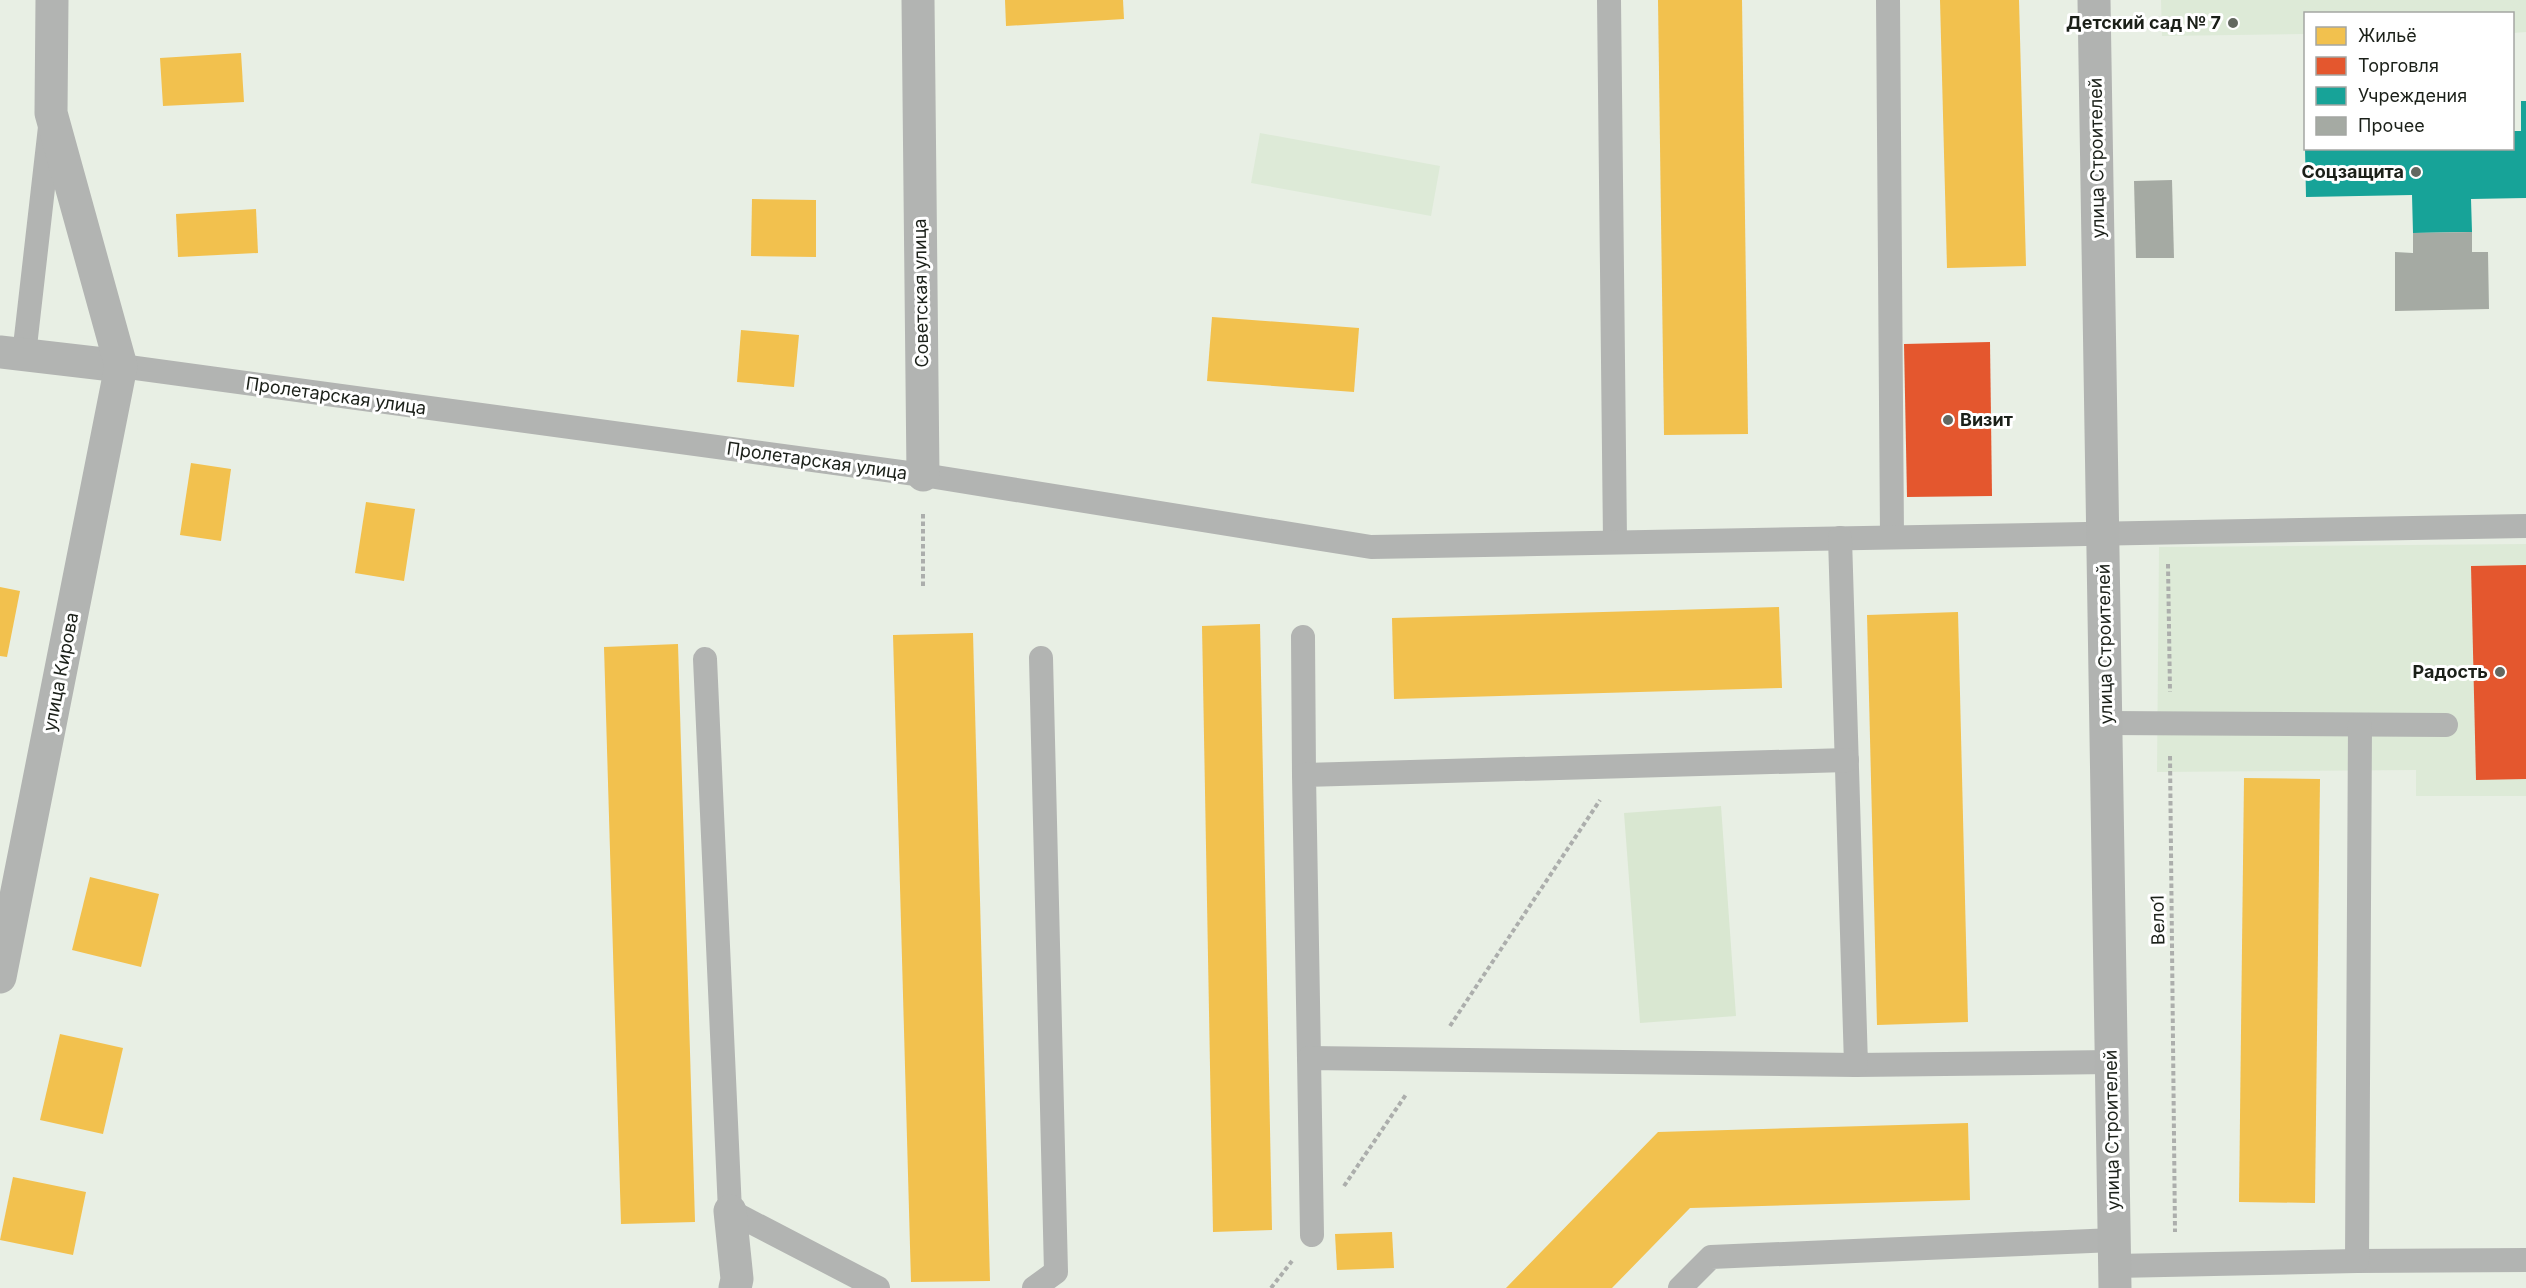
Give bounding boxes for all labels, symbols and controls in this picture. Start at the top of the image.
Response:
place label: Детский сад № 7 [2066,12,2221,33]
legend [2304,12,2514,150]
marker: Детский сад № 7 [2226,16,2240,30]
text: Жильё [2358,25,2417,46]
text: Торговля [2358,55,2439,76]
street label: улица Строителей [2085,78,2108,238]
text: Учреждения [2358,85,2467,106]
text: Прочее [2358,115,2425,136]
place label: Соцзащита [2301,161,2404,182]
marker: Соцзащита [2409,165,2423,179]
street label: Советская улица [909,218,932,368]
street label: Пролетарская улица [245,372,428,419]
place label: Визит [1960,409,2013,430]
marker: Визит [1941,413,1955,427]
street label: Пролетарская улица [726,437,909,484]
street label: улица Строителей [2093,564,2116,724]
street label: улица Кирова [39,610,82,733]
place label: Радость [2413,661,2488,682]
marker: Радость [2493,665,2507,679]
street label: Вело1 [2147,895,2168,945]
street label: улица Строителей [2100,1050,2123,1210]

